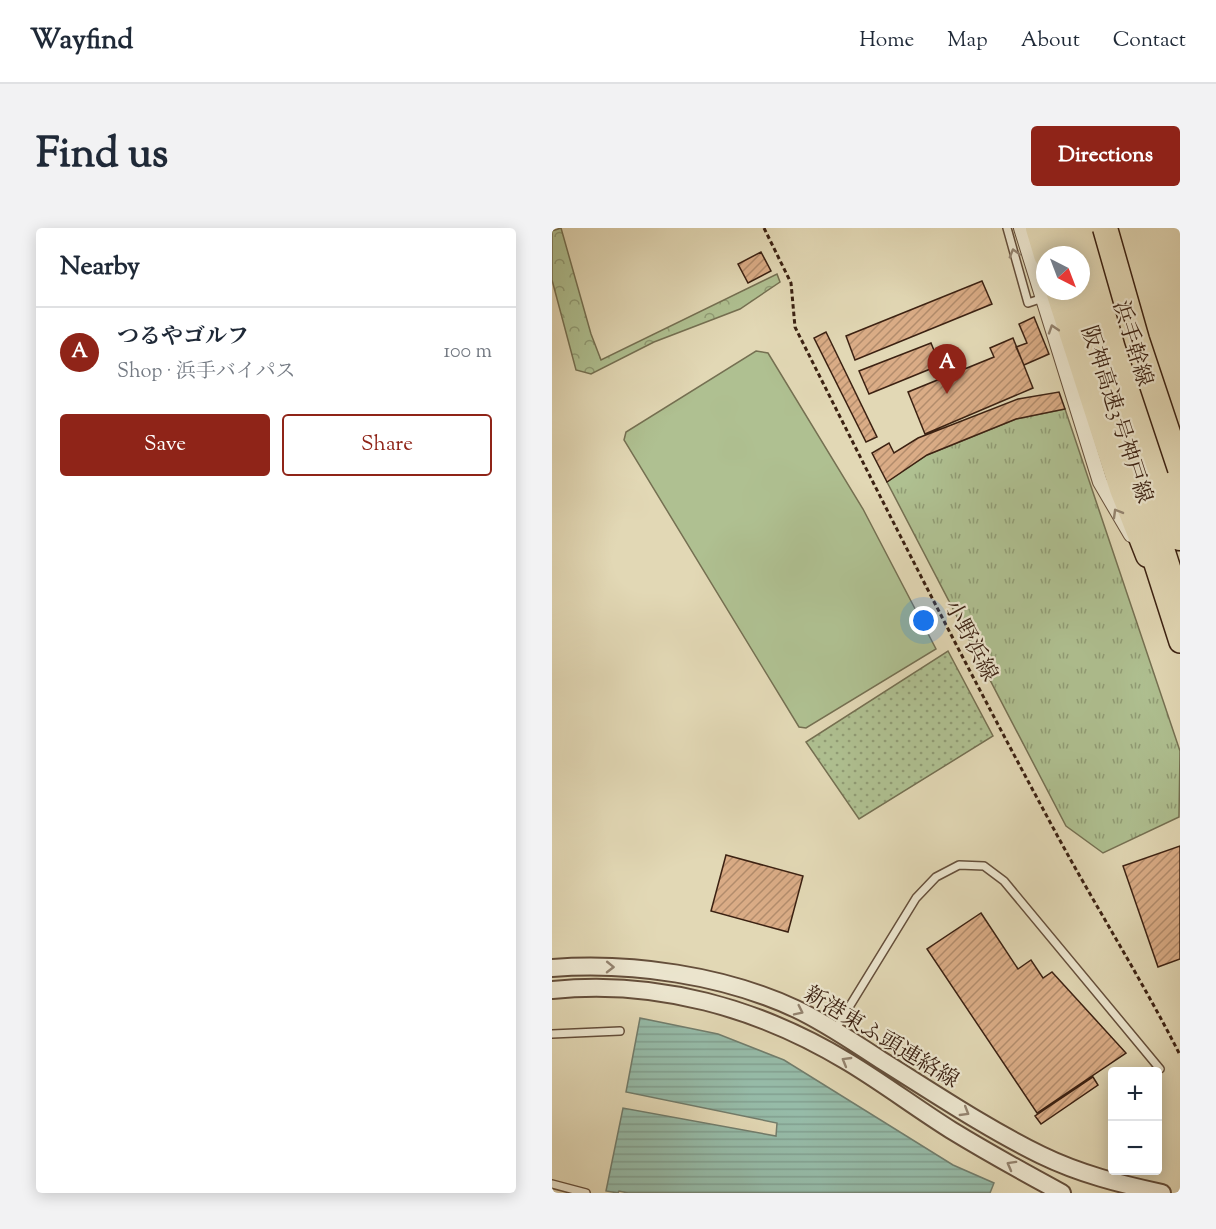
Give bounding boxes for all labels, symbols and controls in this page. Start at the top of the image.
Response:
text: Wayfind [30,21,133,61]
text: Home [859,26,914,56]
text: Map [947,26,988,56]
text: About [1021,26,1080,56]
text: Contact [1113,26,1186,56]
text: Find us [36,126,168,186]
button: Directions [1031,126,1180,186]
north arrow [1036,246,1090,300]
one-way arrow [1009,248,1021,259]
text: Nearby [60,249,140,286]
street label: 浜手幹線 [1103,297,1159,391]
text: つるやゴルフ [117,322,249,354]
street label: 阪神高速3号神戸線 [1071,322,1159,508]
one-way arrow [1047,324,1060,335]
text: A [71,338,88,367]
text: 100 m [443,338,492,367]
pin: A [928,344,966,394]
text: Shop · 浜手バイパス [117,358,295,387]
button: Save [60,414,270,476]
button: Share [282,414,492,476]
one-way arrow [1113,509,1124,519]
street label: 小野浜線 [935,595,1004,688]
your location [909,606,938,635]
one-way arrow [606,960,615,973]
street label: 新港東ふ頭連絡線 [797,980,964,1098]
one-way arrow [793,1004,803,1015]
one-way arrow [842,1057,852,1068]
map controls [1108,1067,1162,1175]
button: + [1108,1067,1162,1121]
one-way arrow [959,1105,969,1117]
button: − [1108,1121,1162,1175]
one-way arrow [1007,1161,1017,1172]

